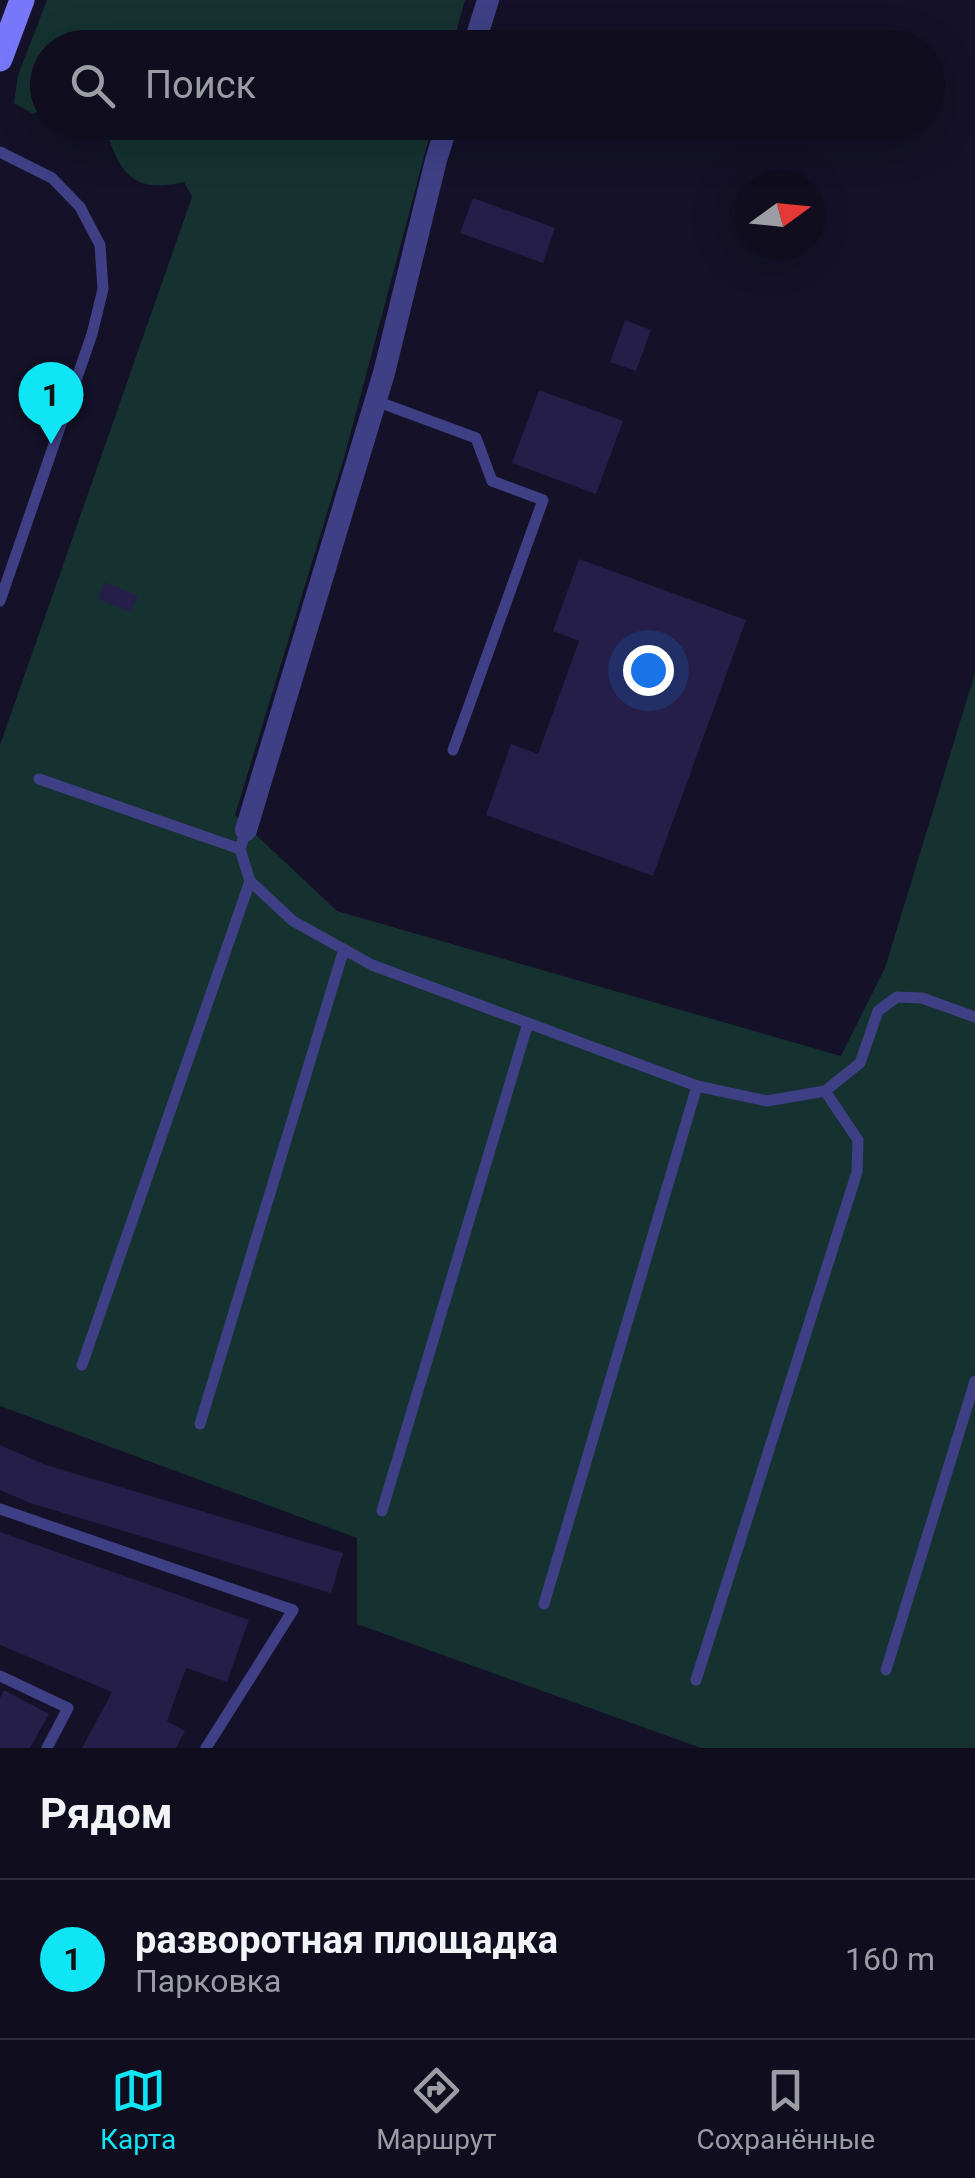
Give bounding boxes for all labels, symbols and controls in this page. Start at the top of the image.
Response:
search box [30,30,945,140]
icon: search [65,58,120,113]
text: Поиск [145,63,256,107]
north arrow [735,170,825,260]
pin: 1 [18,362,84,444]
your location [623,645,674,696]
text: Рядом [40,1789,173,1838]
text: разворотная площадка [135,1918,558,1962]
text: 1 [63,1940,82,1978]
text: 160 m [845,1940,935,1978]
text: Парковка [135,1962,281,2000]
tab: Карта [100,2063,176,2156]
tab: Маршрут [376,2063,497,2156]
tab: Сохранённые [696,2063,875,2156]

